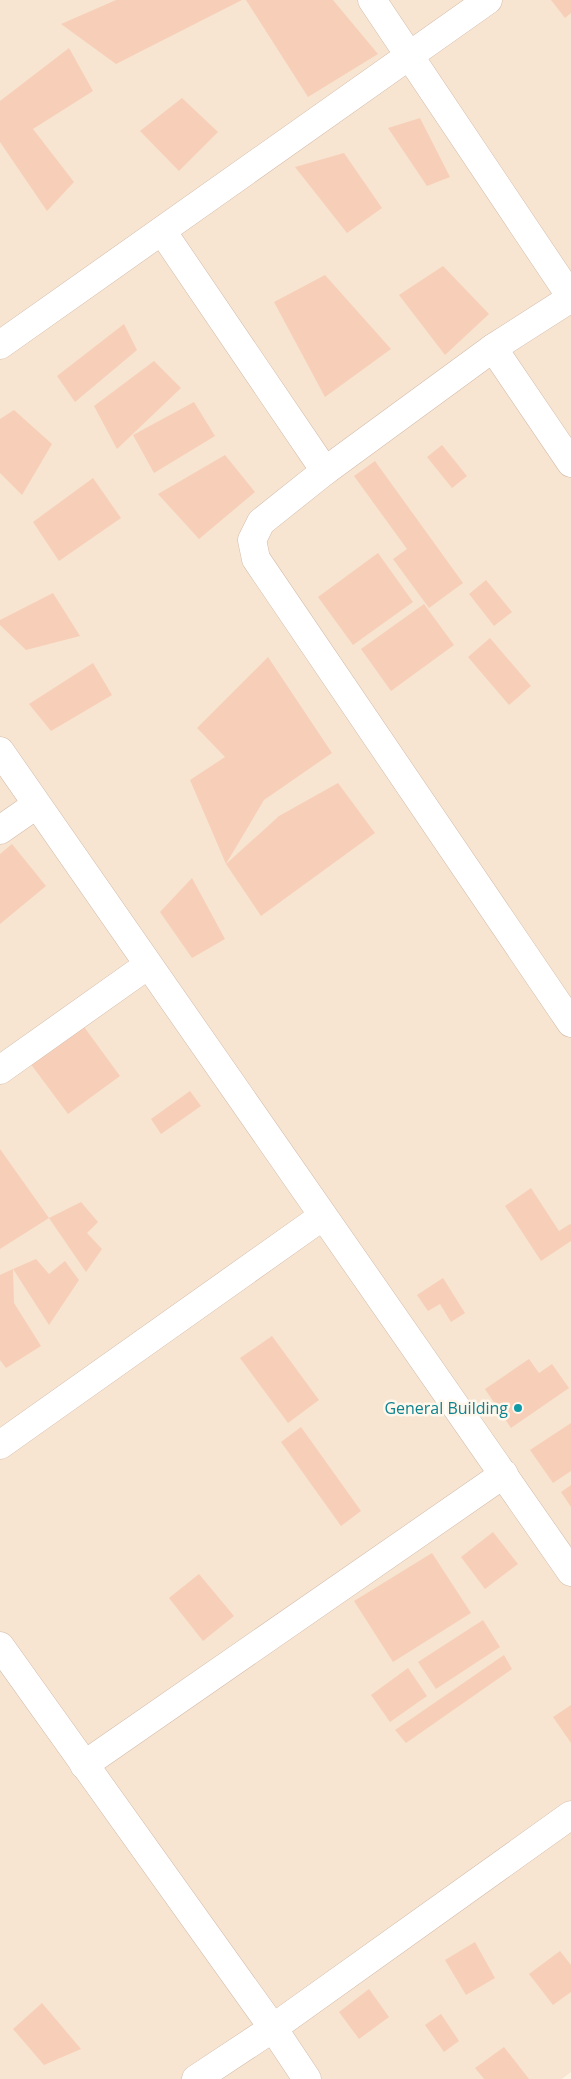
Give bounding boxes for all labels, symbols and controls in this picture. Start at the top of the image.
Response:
place label: General Building [384,1397,508,1419]
marker: General Building [512,1402,524,1414]

